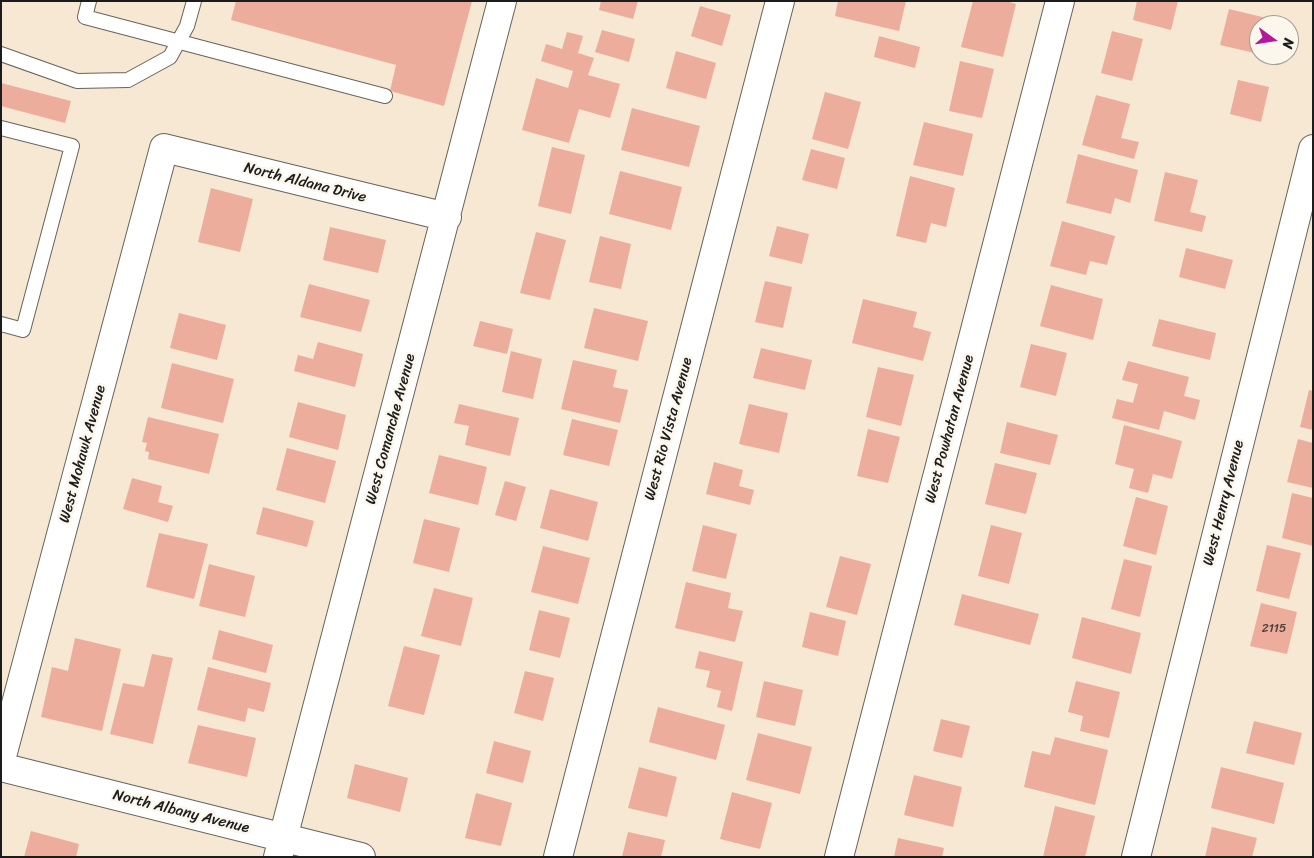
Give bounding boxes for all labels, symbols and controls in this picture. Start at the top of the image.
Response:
north arrow [1249,15,1299,65]
text: N [1275,36,1301,51]
street label: North Aldana Drive [242,159,368,207]
street label: West Comanche Avenue [362,352,420,506]
street label: West Powhatan Avenue [922,353,978,505]
street label: West Rio Vista Avenue [641,356,697,502]
street label: West Mohawk Avenue [56,383,110,525]
street label: West Henry Avenue [1200,438,1248,568]
house number: 2115 [1262,622,1286,636]
street label: North Albany Avenue [111,786,251,838]

